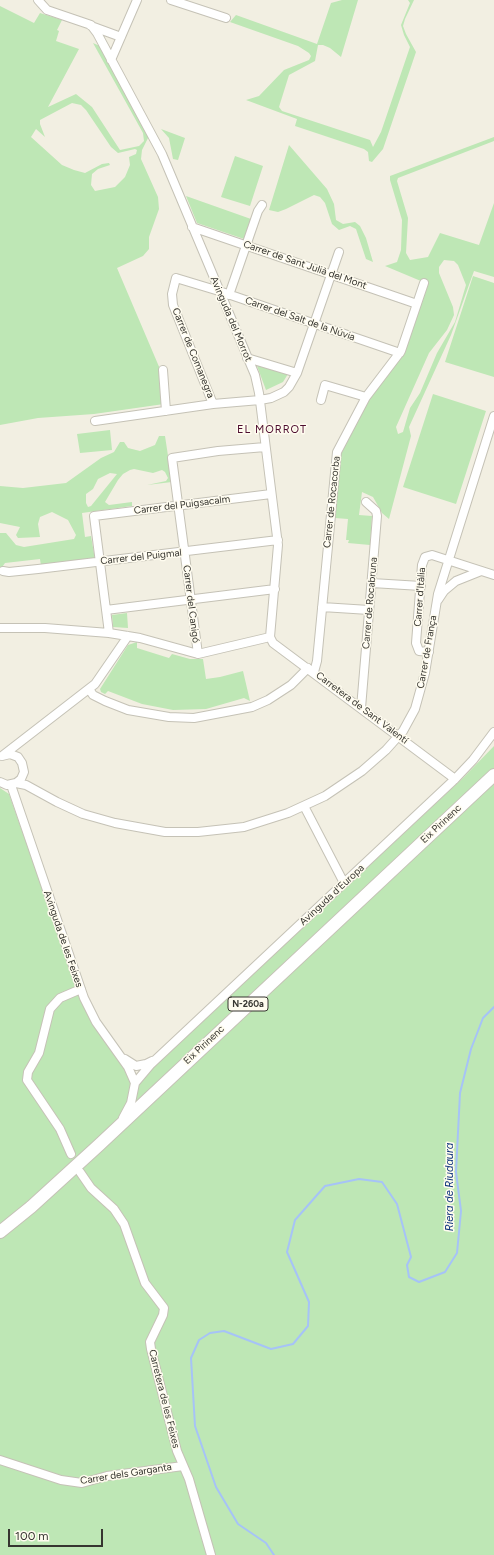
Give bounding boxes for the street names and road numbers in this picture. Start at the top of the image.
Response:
street label: Carrer de Sant Julià del Mont [242,238,368,292]
street label: Avinguda del Morrot [208,275,254,363]
street label: Carrer del Salt de la Núvia [243,295,357,343]
street label: Carrer de Comanegra [169,306,217,400]
street label: Carrer de Rocacorba [321,455,343,549]
street label: Carrer del Puigsacalm [133,493,231,517]
street label: Carrer del Puigmal [100,547,182,567]
street label: Carrer de Rocabruna [360,557,380,649]
street label: Carrer del Canigó [180,564,202,644]
street label: Carrer d'Itàlia [412,567,428,627]
street label: Carrer de França [415,614,439,690]
street label: Carretera de Sant Valentí [313,669,411,747]
street label: Eix Pirinenc [418,802,464,846]
street label: Avinguda d'Europa [297,862,367,928]
street label: Avinguda de les Feixes [41,889,85,989]
road number: N-260a [228,997,268,1011]
street label: Eix Pirinenc [181,1023,227,1067]
street label: Carretera de les Feixes [146,1348,182,1450]
street label: Carrer dels Garganta [79,1461,173,1487]

